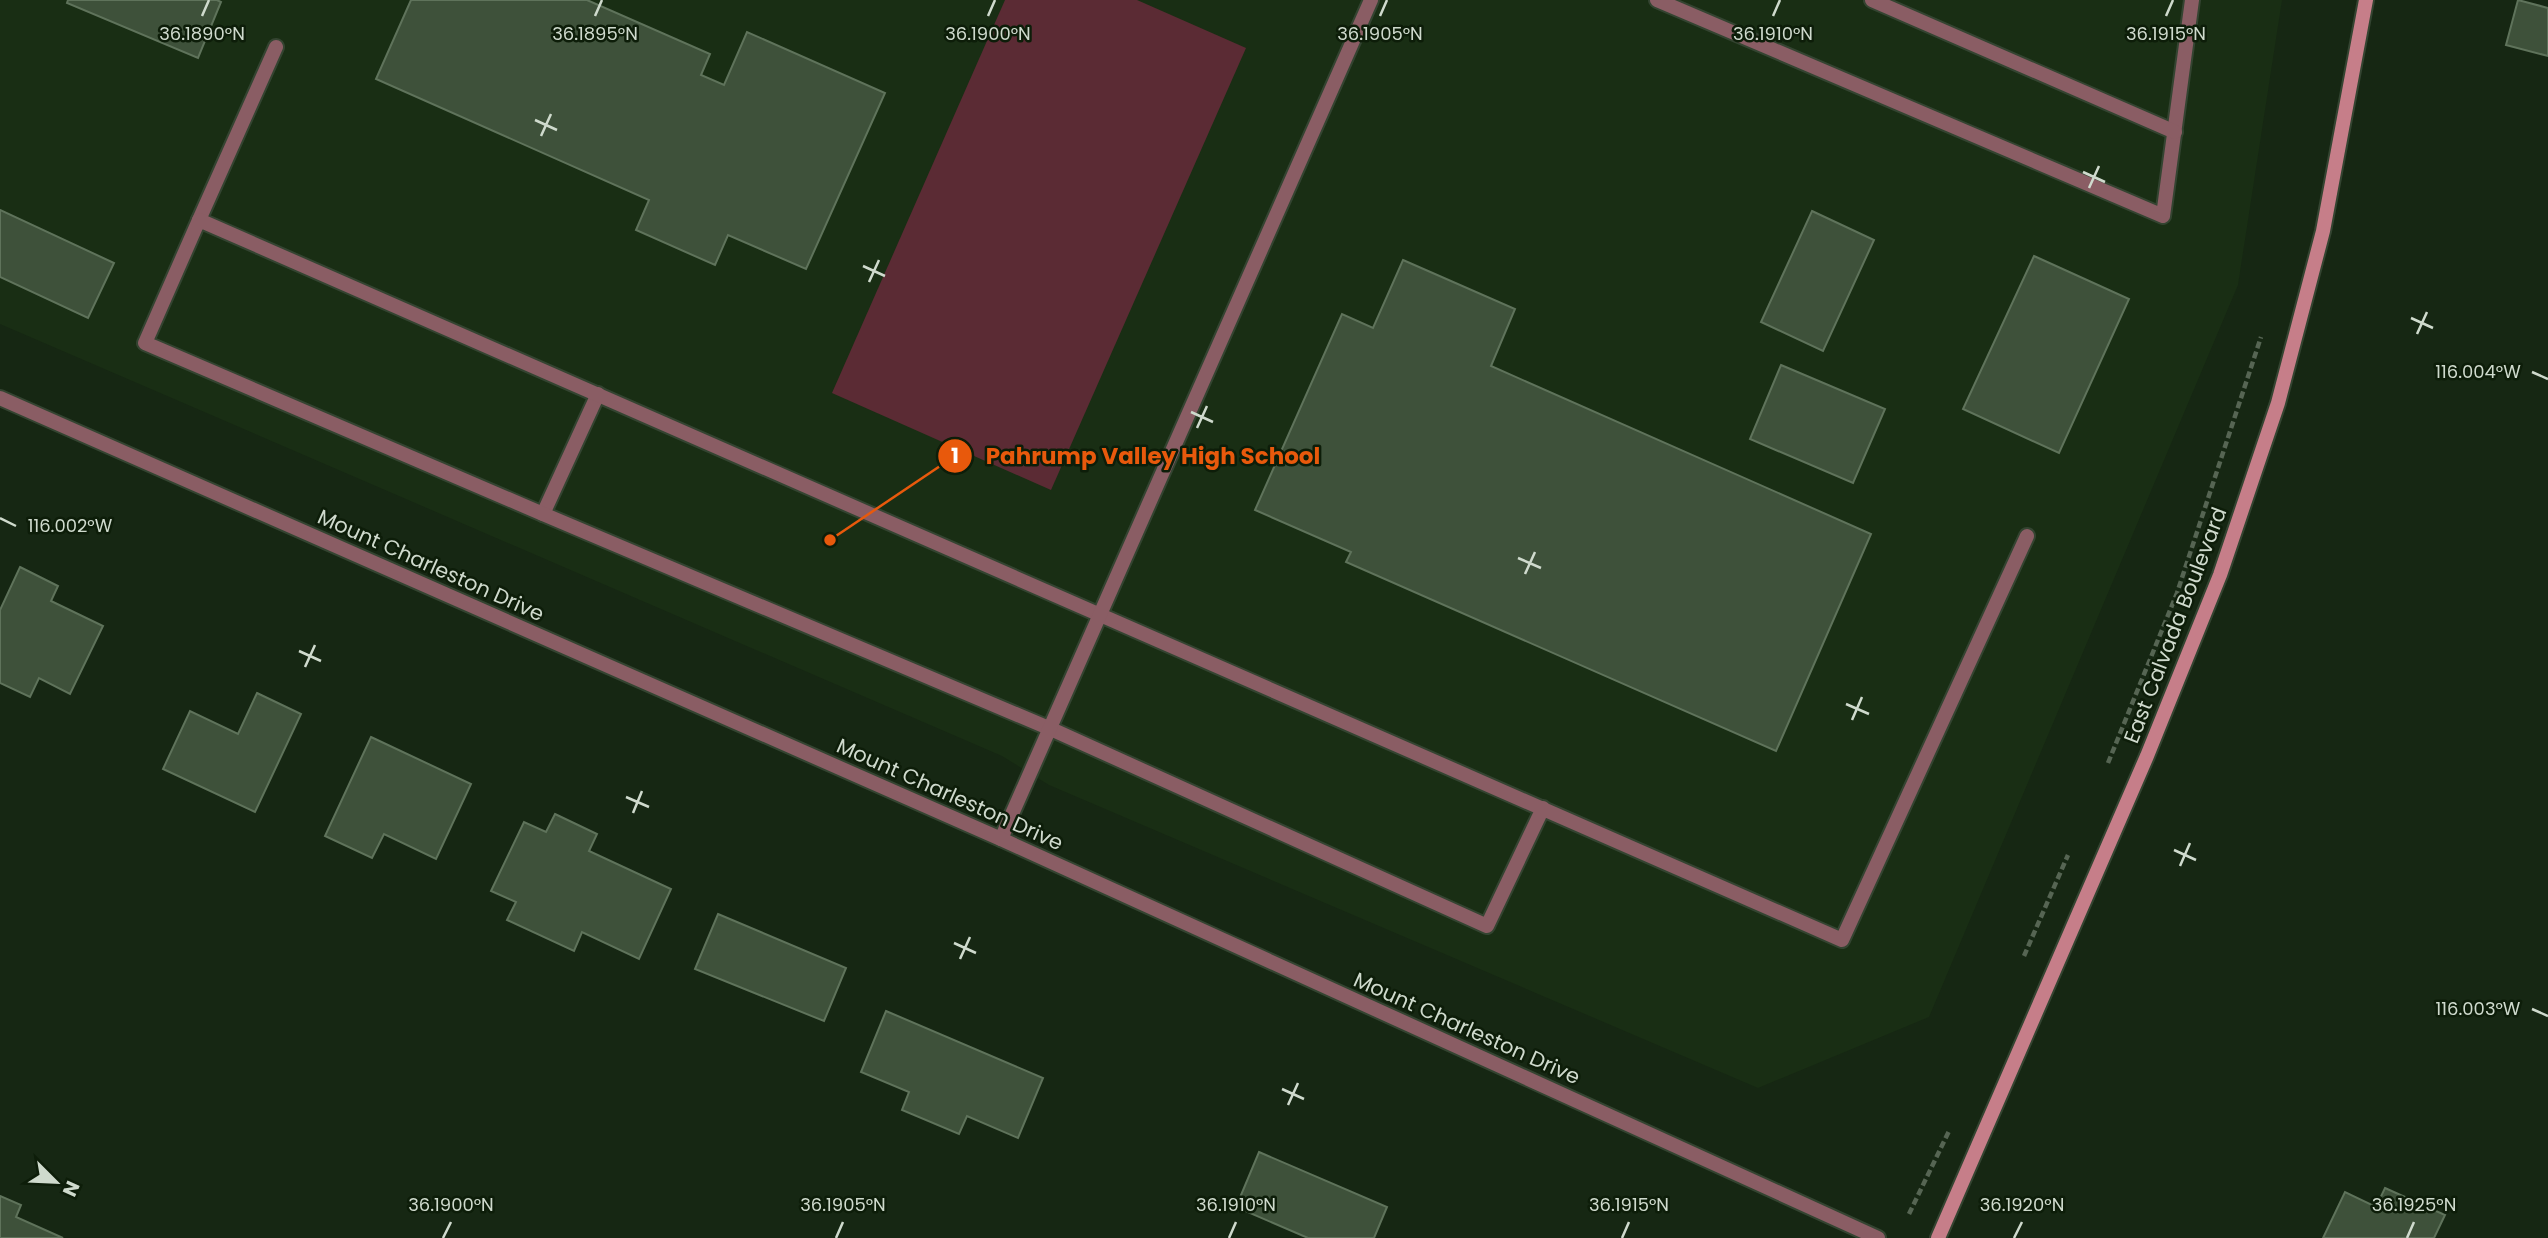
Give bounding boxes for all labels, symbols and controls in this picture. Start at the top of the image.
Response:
text: 36.1890°N [159,21,245,46]
text: 36.1895°N [552,21,638,46]
text: 36.1900°N [945,21,1031,46]
text: 36.1905°N [1337,21,1423,46]
text: 36.1910°N [1733,21,1813,46]
text: 36.1915°N [2126,21,2206,46]
text: 116.004°W [2435,359,2521,384]
callout: Pahrump Valley High School [937,434,1335,478]
text: Pahrump Valley High School [986,440,1320,472]
text: 1 [951,441,959,470]
street label: Mount Charleston Drive [313,502,549,628]
street label: East Calvada Boulevard [2117,503,2233,747]
text: 116.002°W [28,513,113,538]
street label: Mount Charleston Drive [832,731,1068,857]
street label: Mount Charleston Drive [1349,965,1585,1091]
text: 116.003°W [2436,996,2521,1021]
north arrow [21,1147,91,1217]
text: N [56,1177,86,1201]
text: 36.1900°N [408,1192,494,1217]
text: 36.1905°N [800,1192,886,1217]
text: 36.1910°N [1196,1192,1276,1217]
text: 36.1915°N [1589,1192,1669,1217]
text: 36.1920°N [1980,1192,2064,1217]
text: 36.1925°N [2372,1192,2456,1217]

